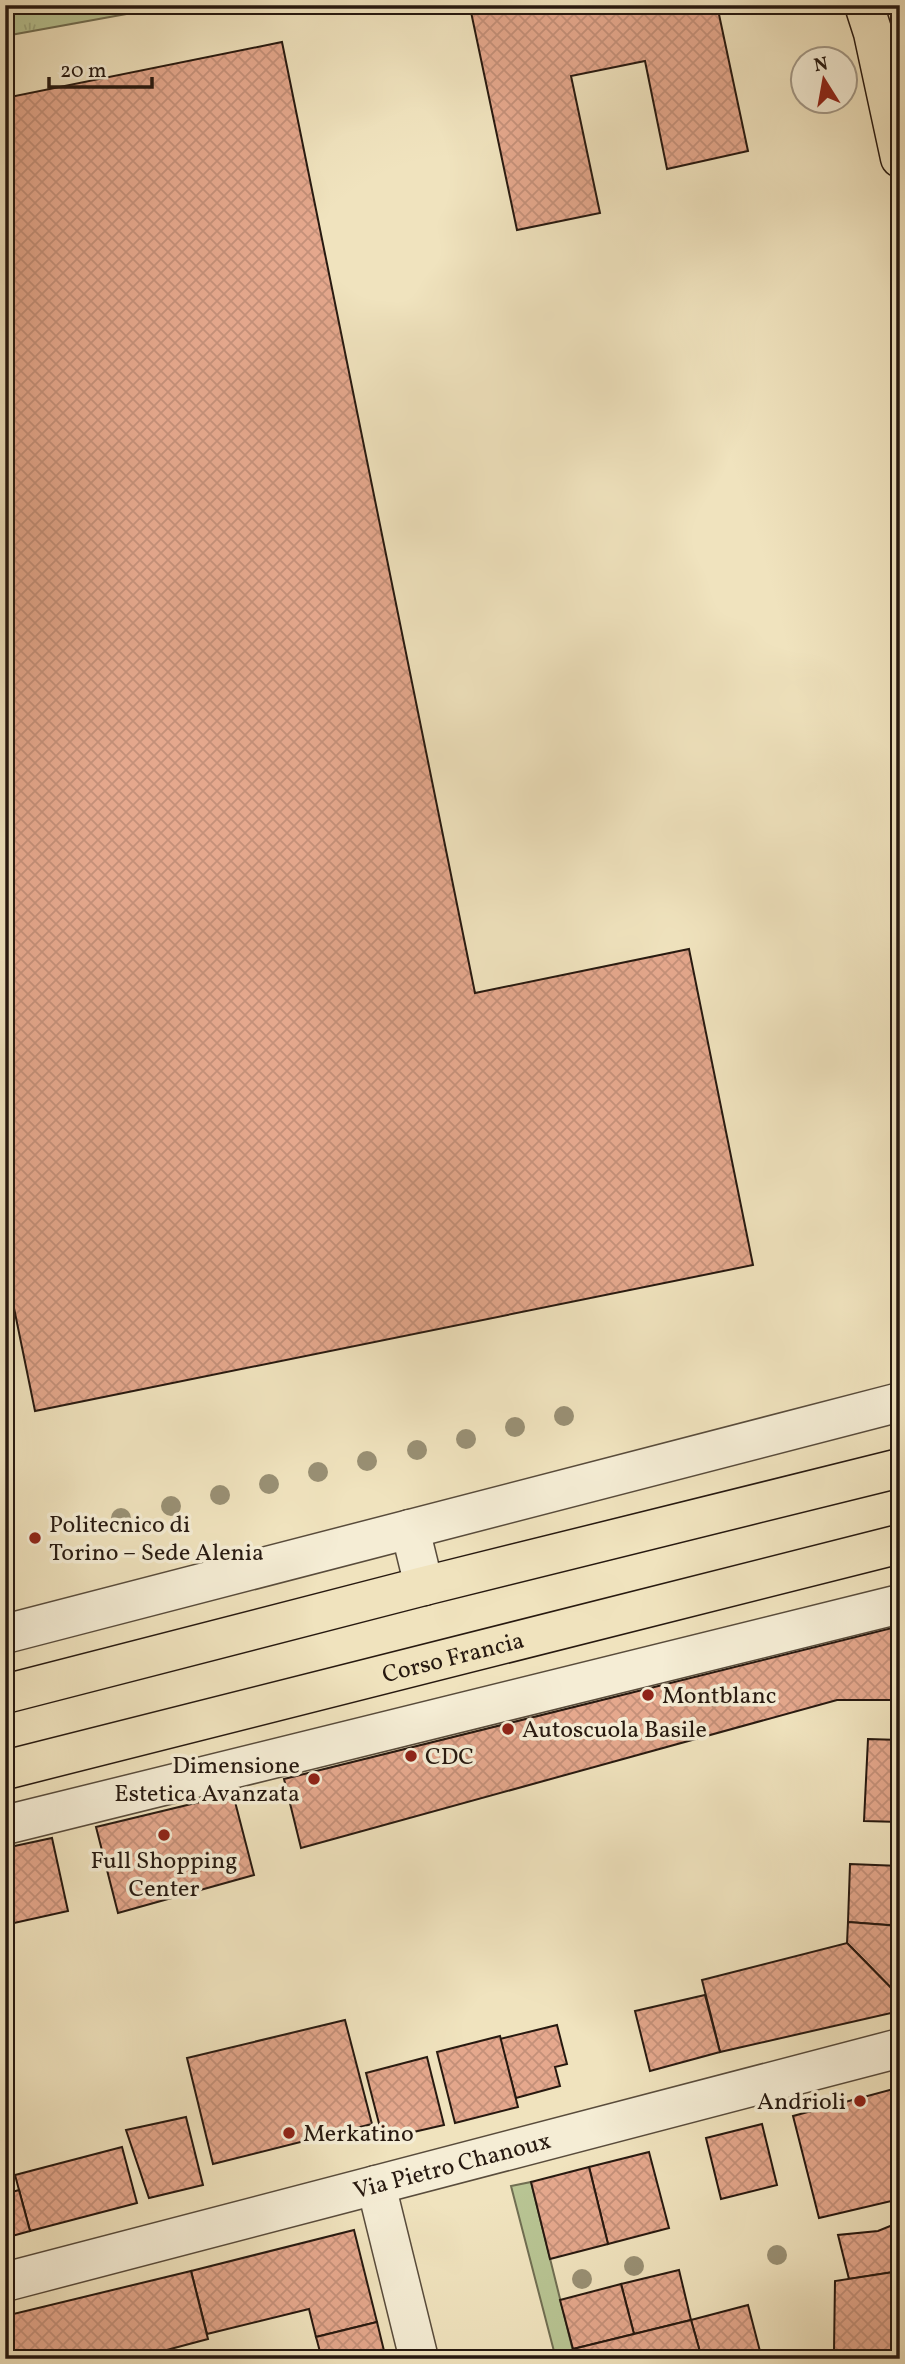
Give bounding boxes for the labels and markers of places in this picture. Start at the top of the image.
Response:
place label: Politecnico di Torino – Sede Alenia [49,1509,264,1571]
marker: Politecnico di Torino – Sede Alenia [27,1530,43,1546]
place label: Montblanc [662,1680,776,1714]
marker: Montblanc [640,1687,656,1703]
place label: Autoscuola Basile [522,1714,707,1748]
marker: Autoscuola Basile [500,1721,516,1737]
place label: CDC [425,1741,474,1775]
marker: CDC [403,1748,419,1764]
place label: Dimensione Estetica Avanzata [114,1750,300,1812]
marker: Dimensione Estetica Avanzata [306,1771,322,1787]
marker: Full Shopping Center [156,1827,172,1843]
place label: Full Shopping Center [90,1845,238,1907]
place label: Andrioli [757,2086,846,2120]
marker: Andrioli [852,2093,868,2109]
place label: Merkatino [303,2118,414,2152]
marker: Merkatino [281,2125,297,2141]

